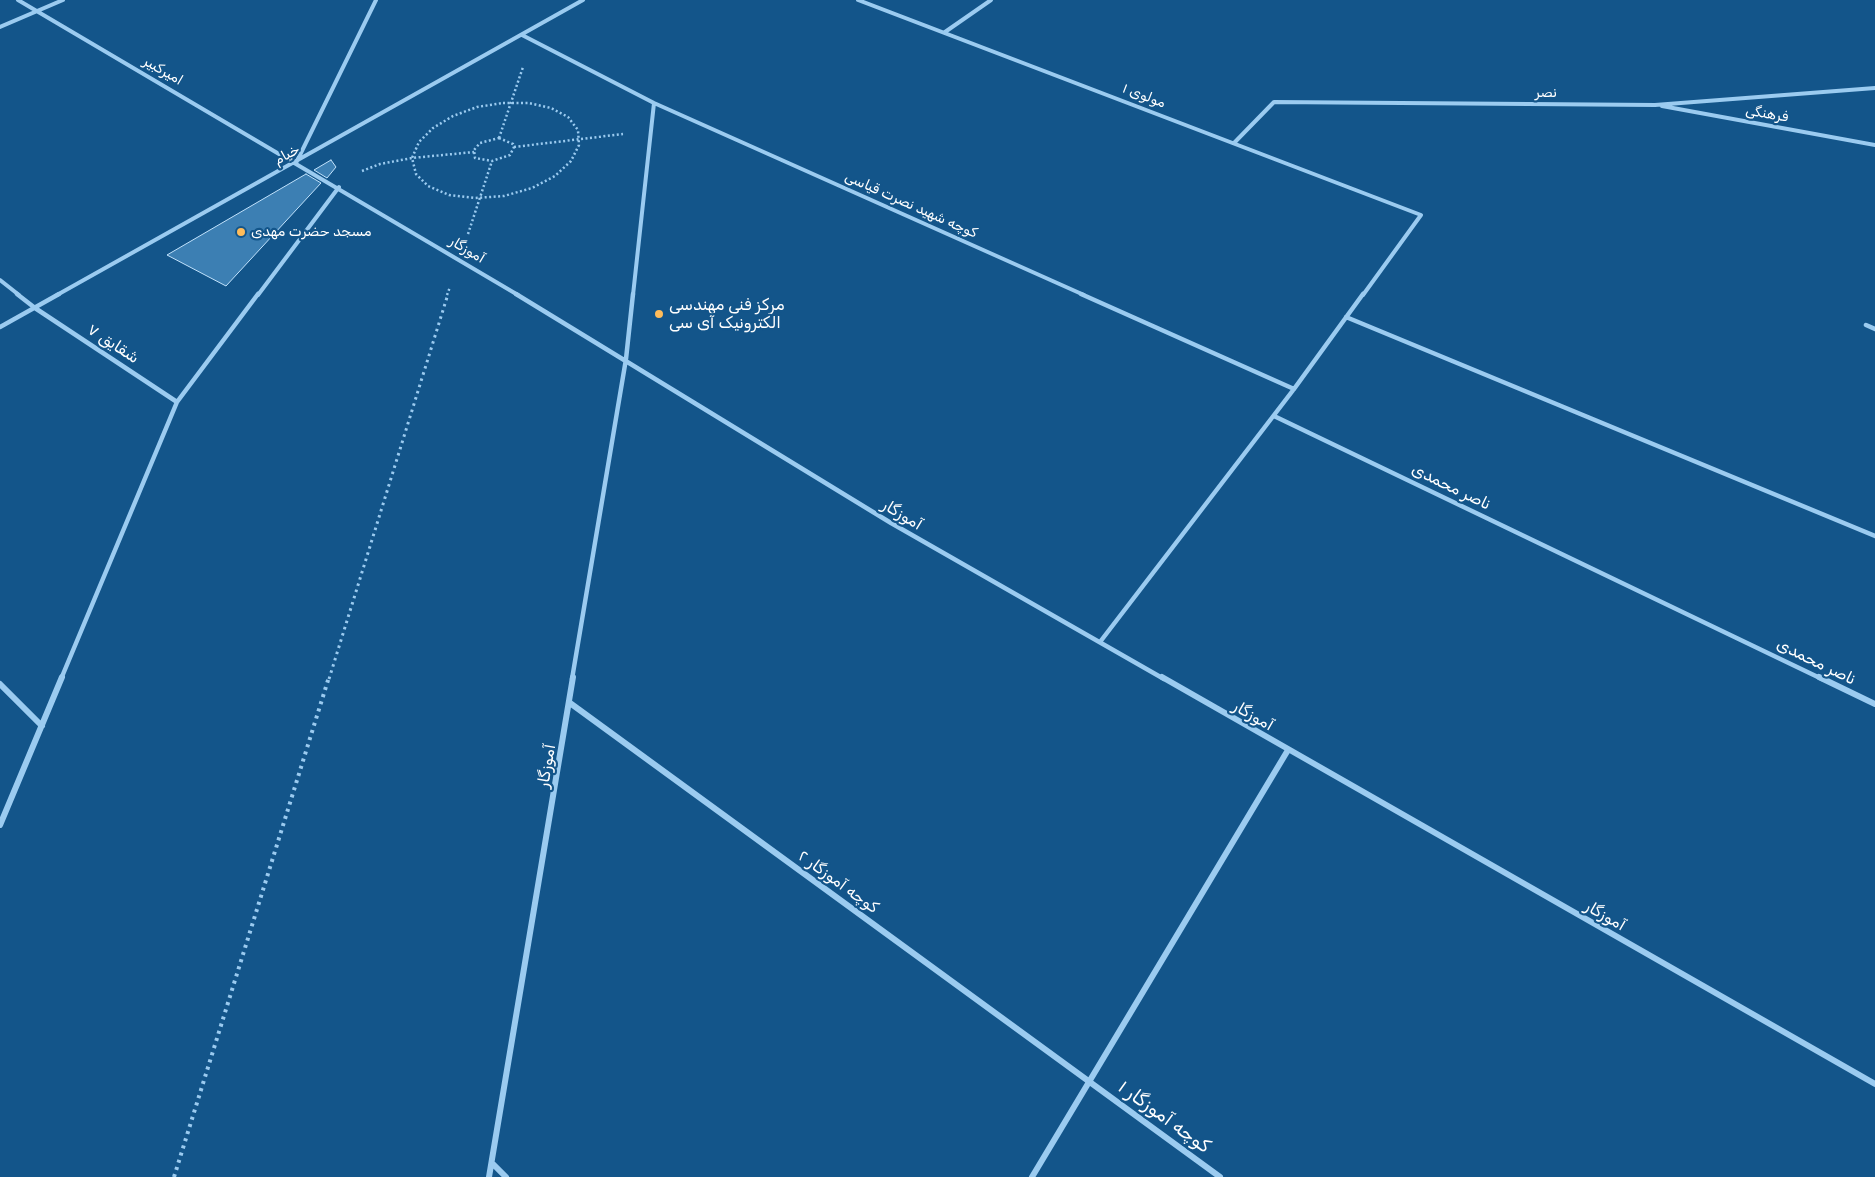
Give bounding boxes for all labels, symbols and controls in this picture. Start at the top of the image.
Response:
street label: امیرکبیر [140,53,186,89]
street label: مولوی ۱ [1120,80,1168,112]
street label: نصر [1535,85,1557,101]
street label: فرهنگی [1744,102,1790,126]
street label: خیام [271,141,303,169]
street label: کوچه شهید نصرت قیاسی [842,168,980,242]
place label: مسجد حضرت مهدی [251,224,372,240]
marker: مسجد حضرت مهدی [235,226,247,238]
street label: آموزگار [446,233,488,267]
place label: مرکز فنی مهندسی الکترونیک آی سی [669,295,785,333]
marker: مرکز فنی مهندسی الکترونیک آی سی [653,308,665,320]
street label: شقایق ۷ [83,320,143,368]
street label: ناصر محمدی [1408,460,1494,514]
street label: آموزگار [878,495,926,535]
street label: ناصر محمدی [1773,635,1859,689]
street label: آموزگار [1229,697,1277,735]
street label: آموزگار [534,743,560,789]
street label: کوچه آموزگار ۲ [794,846,882,918]
street label: آموزگار [1581,897,1629,935]
street label: کوچه آموزگار ۱ [1113,1076,1215,1158]

